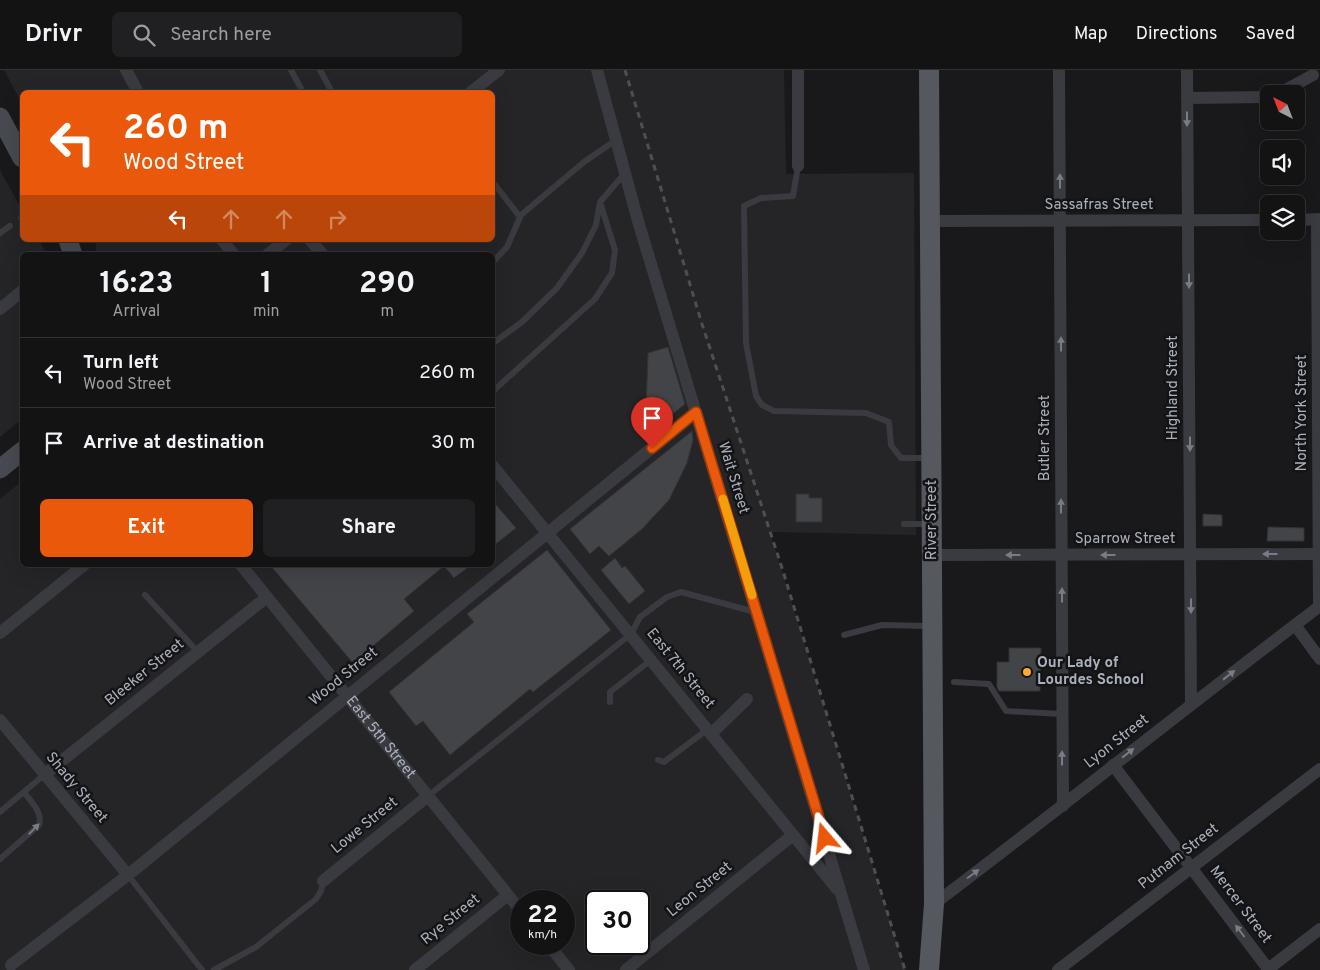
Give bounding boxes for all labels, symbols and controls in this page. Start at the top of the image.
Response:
search box [112,12,462,57]
text: Drivr [25,20,82,50]
icon: search [130,21,158,49]
text: Search here [170,23,272,47]
text: Map [1074,23,1108,46]
text: Directions [1136,23,1218,46]
text: Saved [1246,23,1295,46]
north arrow [1260,85,1305,130]
map controls [1260,85,1305,240]
text: 260 m [123,107,228,151]
icon: left [40,110,105,175]
one-way arrow [1183,111,1191,127]
button: sound [1260,140,1305,185]
text: Wood Street [123,150,244,177]
one-way arrow [1056,173,1064,189]
button: layers [1260,195,1305,240]
street label: Sassafras Street [1045,196,1153,215]
icon: left [164,205,192,233]
icon: ahead [217,205,245,233]
icon: ahead [270,205,298,233]
icon: right [323,205,351,233]
text: 16:23 [99,266,173,303]
text: 1 [260,266,272,303]
text: 290 [359,266,416,303]
one-way arrow [1185,273,1193,289]
text: Arrival [113,302,160,322]
text: min [253,302,280,322]
text: m [380,302,394,322]
one-way arrow [1057,335,1065,351]
street label: Highland Street [1164,335,1183,441]
text: Turn left [83,351,159,375]
street label: North York Street [1293,355,1312,471]
icon: left [40,359,68,387]
text: 260 m [419,361,475,385]
text: Wood Street [83,375,171,395]
street label: Butler Street [1036,395,1055,481]
pin [631,397,673,448]
icon: arrive [638,404,666,432]
icon: arrive [40,429,68,457]
text: Arrive at destination [83,431,264,455]
text: 30 m [431,431,475,455]
one-way arrow [1186,436,1194,452]
street label: Wait Street [713,440,753,516]
street label: River Street [923,480,942,560]
one-way arrow [1057,498,1065,514]
button: Exit [40,499,253,557]
button: Share [263,499,475,557]
street label: Sparrow Street [1075,530,1175,549]
one-way arrow [1262,550,1278,558]
one-way arrow [1005,551,1021,559]
one-way arrow [1099,551,1115,559]
one-way arrow [1058,587,1066,603]
one-way arrow [1187,598,1195,614]
street label: East 7th Street [642,625,718,713]
street label: Bleeker Street [101,635,189,711]
street label: Wood Street [306,644,382,710]
place label: Our Lady of Lourdes School [1037,654,1144,690]
marker: Our Lady of Lourdes School [1021,666,1033,678]
one-way arrow [1222,670,1235,681]
street label: East 5th Street [342,692,420,783]
street label: Lyon Street [1081,711,1153,773]
one-way arrow [1121,748,1134,759]
street label: Shady Street [41,749,111,827]
one-way arrow [1058,749,1066,765]
street label: Lowe Street [328,793,402,859]
position arrow [798,811,850,863]
street label: Putnam Street [1135,820,1223,894]
one-way arrow [28,824,40,836]
street label: Leon Street [664,858,736,922]
street label: Mercer Street [1205,862,1275,948]
one-way arrow [966,869,979,880]
street label: Rye Street [418,890,484,950]
speed limit sign: 30 [585,890,650,955]
text: 22 [527,900,558,932]
one-way arrow [1234,925,1245,938]
text: km/h [528,927,557,943]

